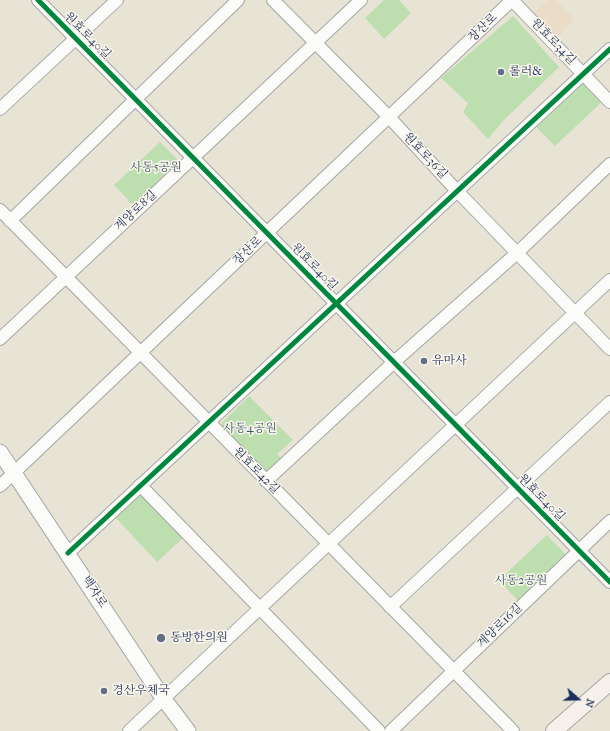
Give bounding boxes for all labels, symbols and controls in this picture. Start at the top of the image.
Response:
street label: 원효로40길 [61,10,113,62]
street label: 장산로 [465,11,501,45]
street label: 원효로34길 [528,16,578,68]
place label: 롤러& [509,65,542,79]
marker: 롤러& [496,67,506,77]
street label: 원효로36길 [400,130,450,182]
park label: 사동5공원 [130,161,182,175]
street label: 계양로8길 [112,188,160,234]
street label: 장산로 [230,234,266,268]
street label: 원효로40길 [288,240,340,294]
place label: 유마사 [432,354,467,368]
marker: 유마사 [419,356,429,366]
park label: 사동4공원 [223,422,277,436]
street label: 원효로42길 [230,445,282,497]
street label: 원효로40길 [515,472,567,524]
street label: 백자로 [78,573,110,611]
park label: 사동2공원 [495,574,547,588]
street label: 계양로16길 [474,601,526,651]
place label: 동방한의원 [170,631,228,645]
marker: 동방한의원 [155,632,167,644]
north arrow [558,679,598,719]
place label: 경산우체국 [112,684,170,698]
marker: 경산우체국 [99,686,109,696]
text: N [582,697,597,709]

